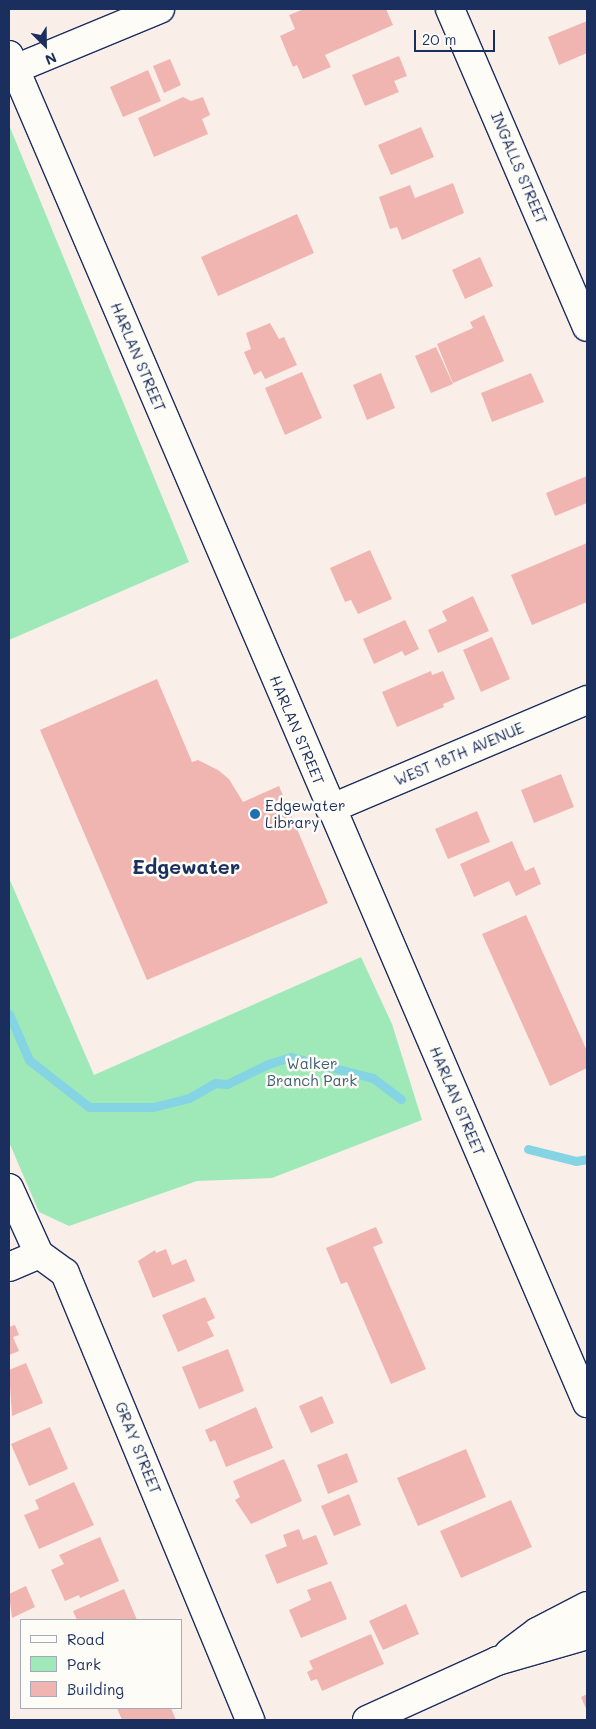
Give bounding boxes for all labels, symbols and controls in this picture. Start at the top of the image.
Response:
north arrow [20,20,70,70]
scale bar [416,20,497,52]
text: 20 m [422,29,456,49]
text: N [42,48,60,70]
street label: INGALLS STREET [487,109,551,227]
street label: HARLAN STREET [107,300,169,414]
street label: HARLAN STREET [266,673,328,787]
street label: WEST 18TH AVENUE [391,719,527,789]
place label: Edgewater Library [265,796,345,831]
marker: Edgewater Library [249,808,261,820]
district label: Edgewater [132,854,240,878]
street label: HARLAN STREET [426,1044,488,1158]
park label: Walker Branch Park [267,1054,357,1089]
street label: GRAY STREET [111,1399,165,1497]
legend [20,1619,182,1709]
text: Road [67,1629,104,1649]
text: Park [67,1654,101,1674]
text: Building [67,1679,124,1699]

